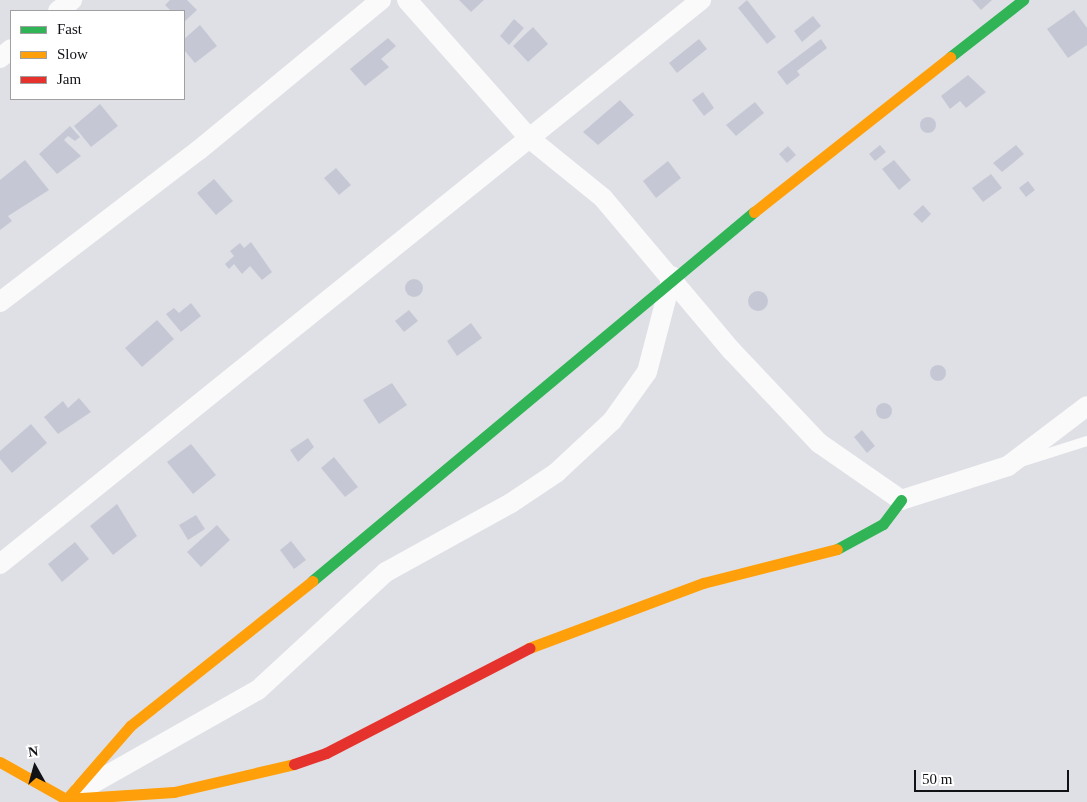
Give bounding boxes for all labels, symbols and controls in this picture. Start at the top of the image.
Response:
legend [10,10,185,100]
text: Fast [57,21,82,37]
text: Slow [57,46,88,62]
text: Jam [57,71,81,87]
north arrow [10,742,60,792]
text: N [27,744,39,760]
scale bar [917,760,1072,792]
text: 50 m [922,771,952,787]

